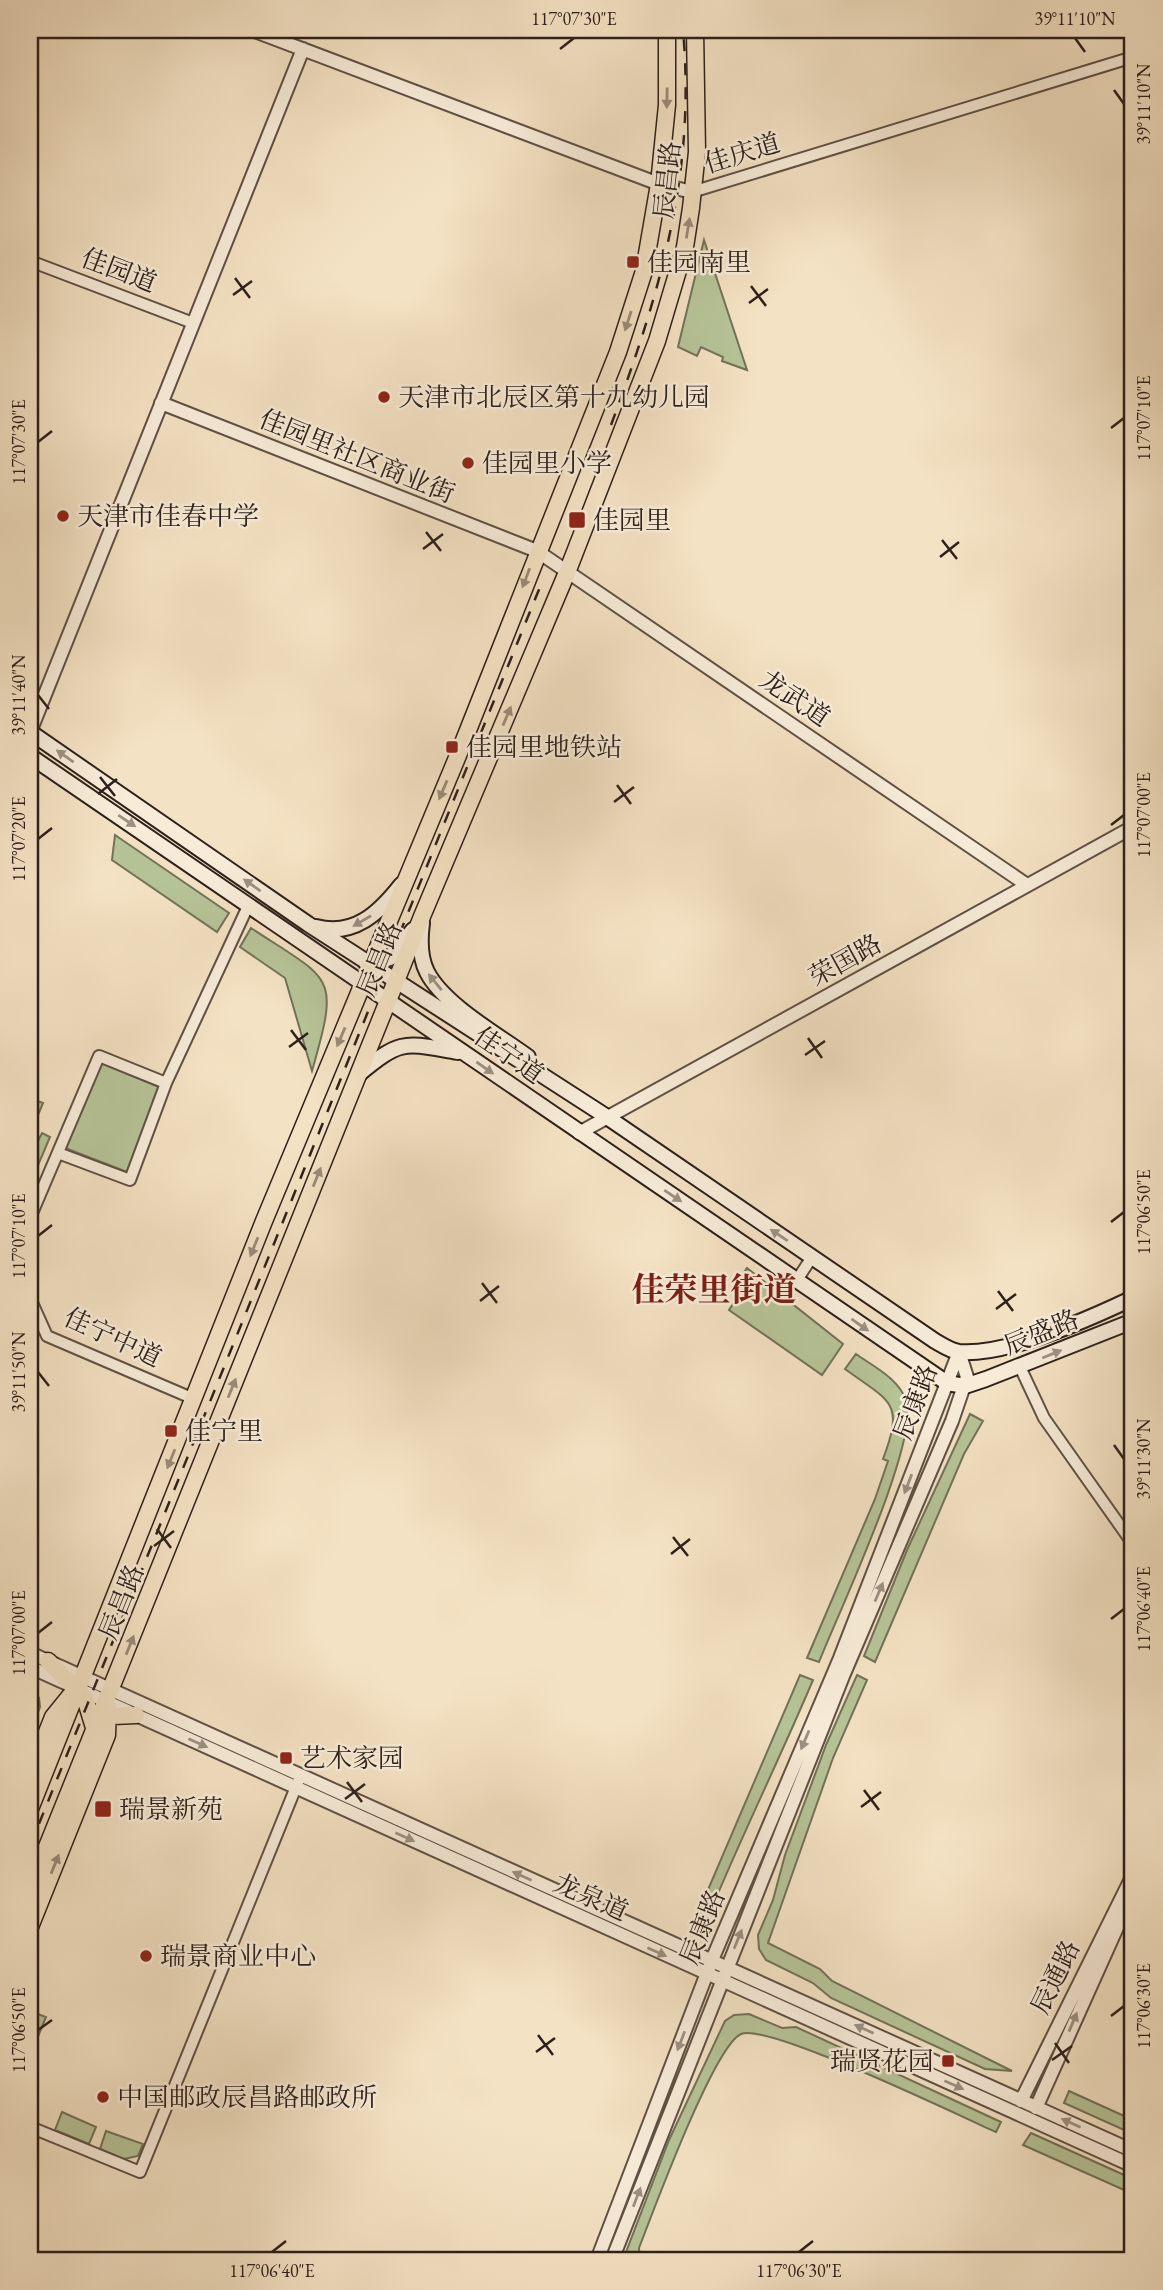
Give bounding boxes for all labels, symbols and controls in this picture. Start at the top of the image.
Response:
text: 117°07'30"E [531,7,617,30]
text: 39°11'10"N [1035,7,1116,30]
text: 39°11'10"N [1132,63,1155,144]
one-way arrow [661,87,673,109]
street label: 佳庆道 [700,125,784,181]
street label: 辰昌路 [646,139,688,221]
one-way arrow [682,217,693,239]
street label: 佳园道 [76,240,162,300]
place label: 佳园南里 [647,245,751,279]
marker: 佳园南里 [625,254,641,270]
one-way arrow [622,311,633,332]
text: 117°07'10"E [1132,375,1155,461]
place label: 天津市北辰区第十九幼儿园 [398,380,710,414]
marker: 天津市北辰区第十九幼儿园 [376,389,392,405]
text: 117°07'30"E [7,399,30,485]
street label: 佳园里社区商业街 [254,401,460,511]
place label: 佳园里小学 [482,446,612,480]
marker: 佳园里小学 [460,455,476,471]
place label: 天津市佳春中学 [77,499,259,533]
place label: 佳园里 [593,503,671,537]
marker: 天津市佳春中学 [55,508,71,524]
marker: 佳园里 [567,510,587,530]
one-way arrow [520,568,531,589]
text: 39°11'40"N [7,654,30,735]
street label: 龙武道 [753,662,837,734]
one-way arrow [502,705,513,726]
place label: 佳园里地铁站 [466,730,622,764]
marker: 佳园里地铁站 [444,739,460,755]
one-way arrow [56,749,74,763]
text: 117°07'00"E [1132,772,1155,858]
one-way arrow [437,780,449,800]
text: 117°07'20"E [7,796,30,882]
one-way arrow [118,814,136,828]
one-way arrow [243,878,261,892]
one-way arrow [353,915,372,927]
street label: 辰昌路 [349,916,409,1002]
street label: 荣国路 [803,926,887,994]
one-way arrow [428,974,443,992]
street label: 佳宁道 [467,1019,551,1091]
one-way arrow [335,1026,346,1047]
one-way arrow [476,1061,494,1075]
one-way arrow [312,1166,323,1187]
text: 117°06'50"E [1132,1169,1155,1255]
one-way arrow [664,1189,682,1203]
text: 117°07'10"E [7,1193,30,1279]
one-way arrow [770,1228,788,1242]
one-way arrow [249,1236,260,1257]
district label: 佳荣里街道 [632,1268,797,1311]
street label: 佳宁中道 [59,1300,167,1374]
street label: 辰盛路 [998,1302,1084,1362]
one-way arrow [851,1317,869,1331]
text: 39°11'50"N [7,1331,30,1412]
one-way arrow [1042,1348,1063,1359]
street label: 辰康路 [885,1359,945,1445]
one-way arrow [227,1377,238,1398]
place label: 佳宁里 [185,1414,263,1448]
text: 39°11'30"N [1132,1418,1155,1499]
marker: 佳宁里 [163,1423,179,1439]
one-way arrow [165,1448,176,1469]
one-way arrow [902,1473,913,1494]
street label: 辰昌路 [91,1559,151,1645]
text: 117°06'40"E [1132,1566,1155,1652]
one-way arrow [873,1582,885,1602]
text: 117°07'00"E [7,1590,30,1676]
one-way arrow [125,1634,136,1655]
one-way arrow [799,1730,810,1751]
one-way arrow [188,1737,208,1749]
place label: 艺术家园 [300,1741,404,1775]
marker: 艺术家园 [278,1750,294,1766]
place label: 瑞景新苑 [119,1792,223,1826]
marker: 瑞景新苑 [93,1799,113,1819]
one-way arrow [395,1831,415,1843]
one-way arrow [50,1853,61,1874]
street label: 龙泉道 [548,1866,634,1928]
one-way arrow [511,1871,532,1882]
street label: 辰康路 [672,1884,732,1970]
one-way arrow [732,1928,743,1949]
street label: 辰通路 [1023,1934,1087,2020]
place label: 瑞景商业中心 [160,1939,316,1973]
one-way arrow [647,1946,667,1958]
marker: 瑞景商业中心 [138,1948,154,1964]
text: 117°06'30"E [1132,1963,1155,2049]
text: 117°06'50"E [7,1987,30,2073]
one-way arrow [1068,2012,1079,2033]
one-way arrow [854,2023,874,2035]
one-way arrow [676,2031,687,2052]
place label: 瑞贤花园 [830,2044,934,2078]
marker: 瑞贤花园 [940,2053,956,2069]
one-way arrow [944,2079,964,2091]
place label: 中国邮政辰昌路邮政所 [117,2080,377,2114]
marker: 中国邮政辰昌路邮政所 [95,2089,111,2105]
one-way arrow [1061,2117,1081,2129]
one-way arrow [632,2186,643,2207]
text: 117°06'40"E [229,2259,315,2282]
text: 117°06'30"E [756,2259,842,2282]

